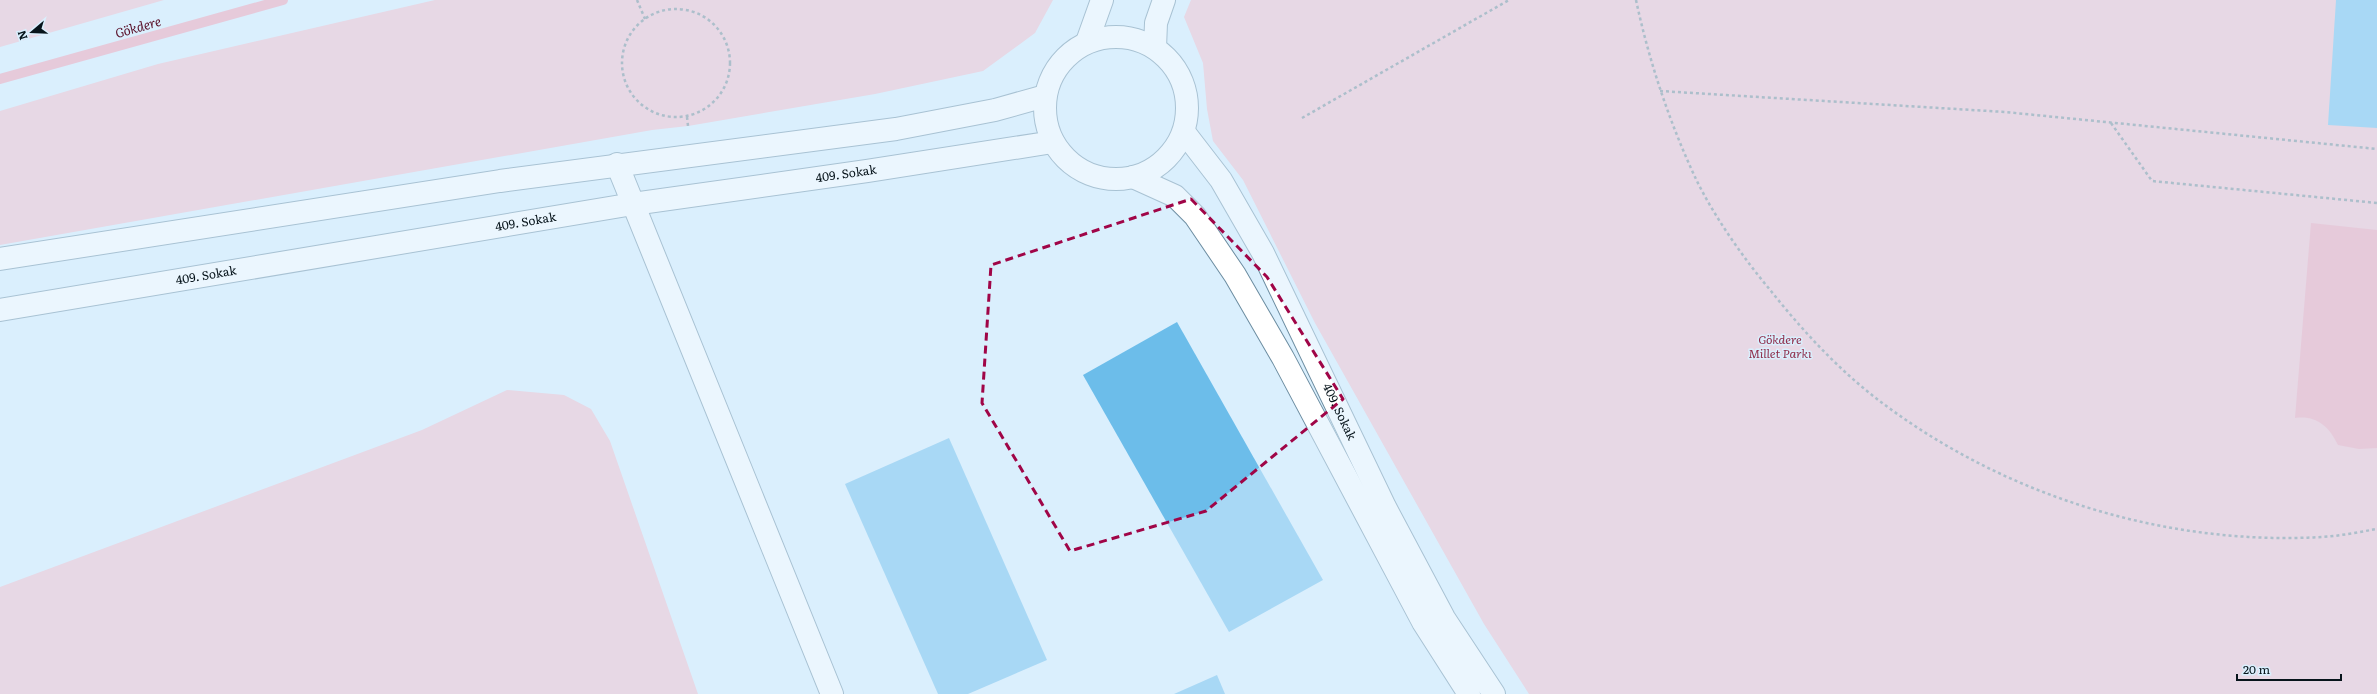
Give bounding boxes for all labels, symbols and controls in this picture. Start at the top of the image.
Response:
water label: Gökdere [113,11,163,42]
north arrow [12,12,52,52]
text: N [13,29,31,43]
street label: 409. Sokak [814,160,878,186]
street label: 409. Sokak [494,207,558,235]
street label: 409. Sokak [174,260,238,288]
park label: Gökdere Millet Parkı [1749,330,1812,362]
street label: 409. Sokak [1319,380,1362,444]
scale bar [2237,656,2341,682]
text: 20 m [2243,660,2270,678]

